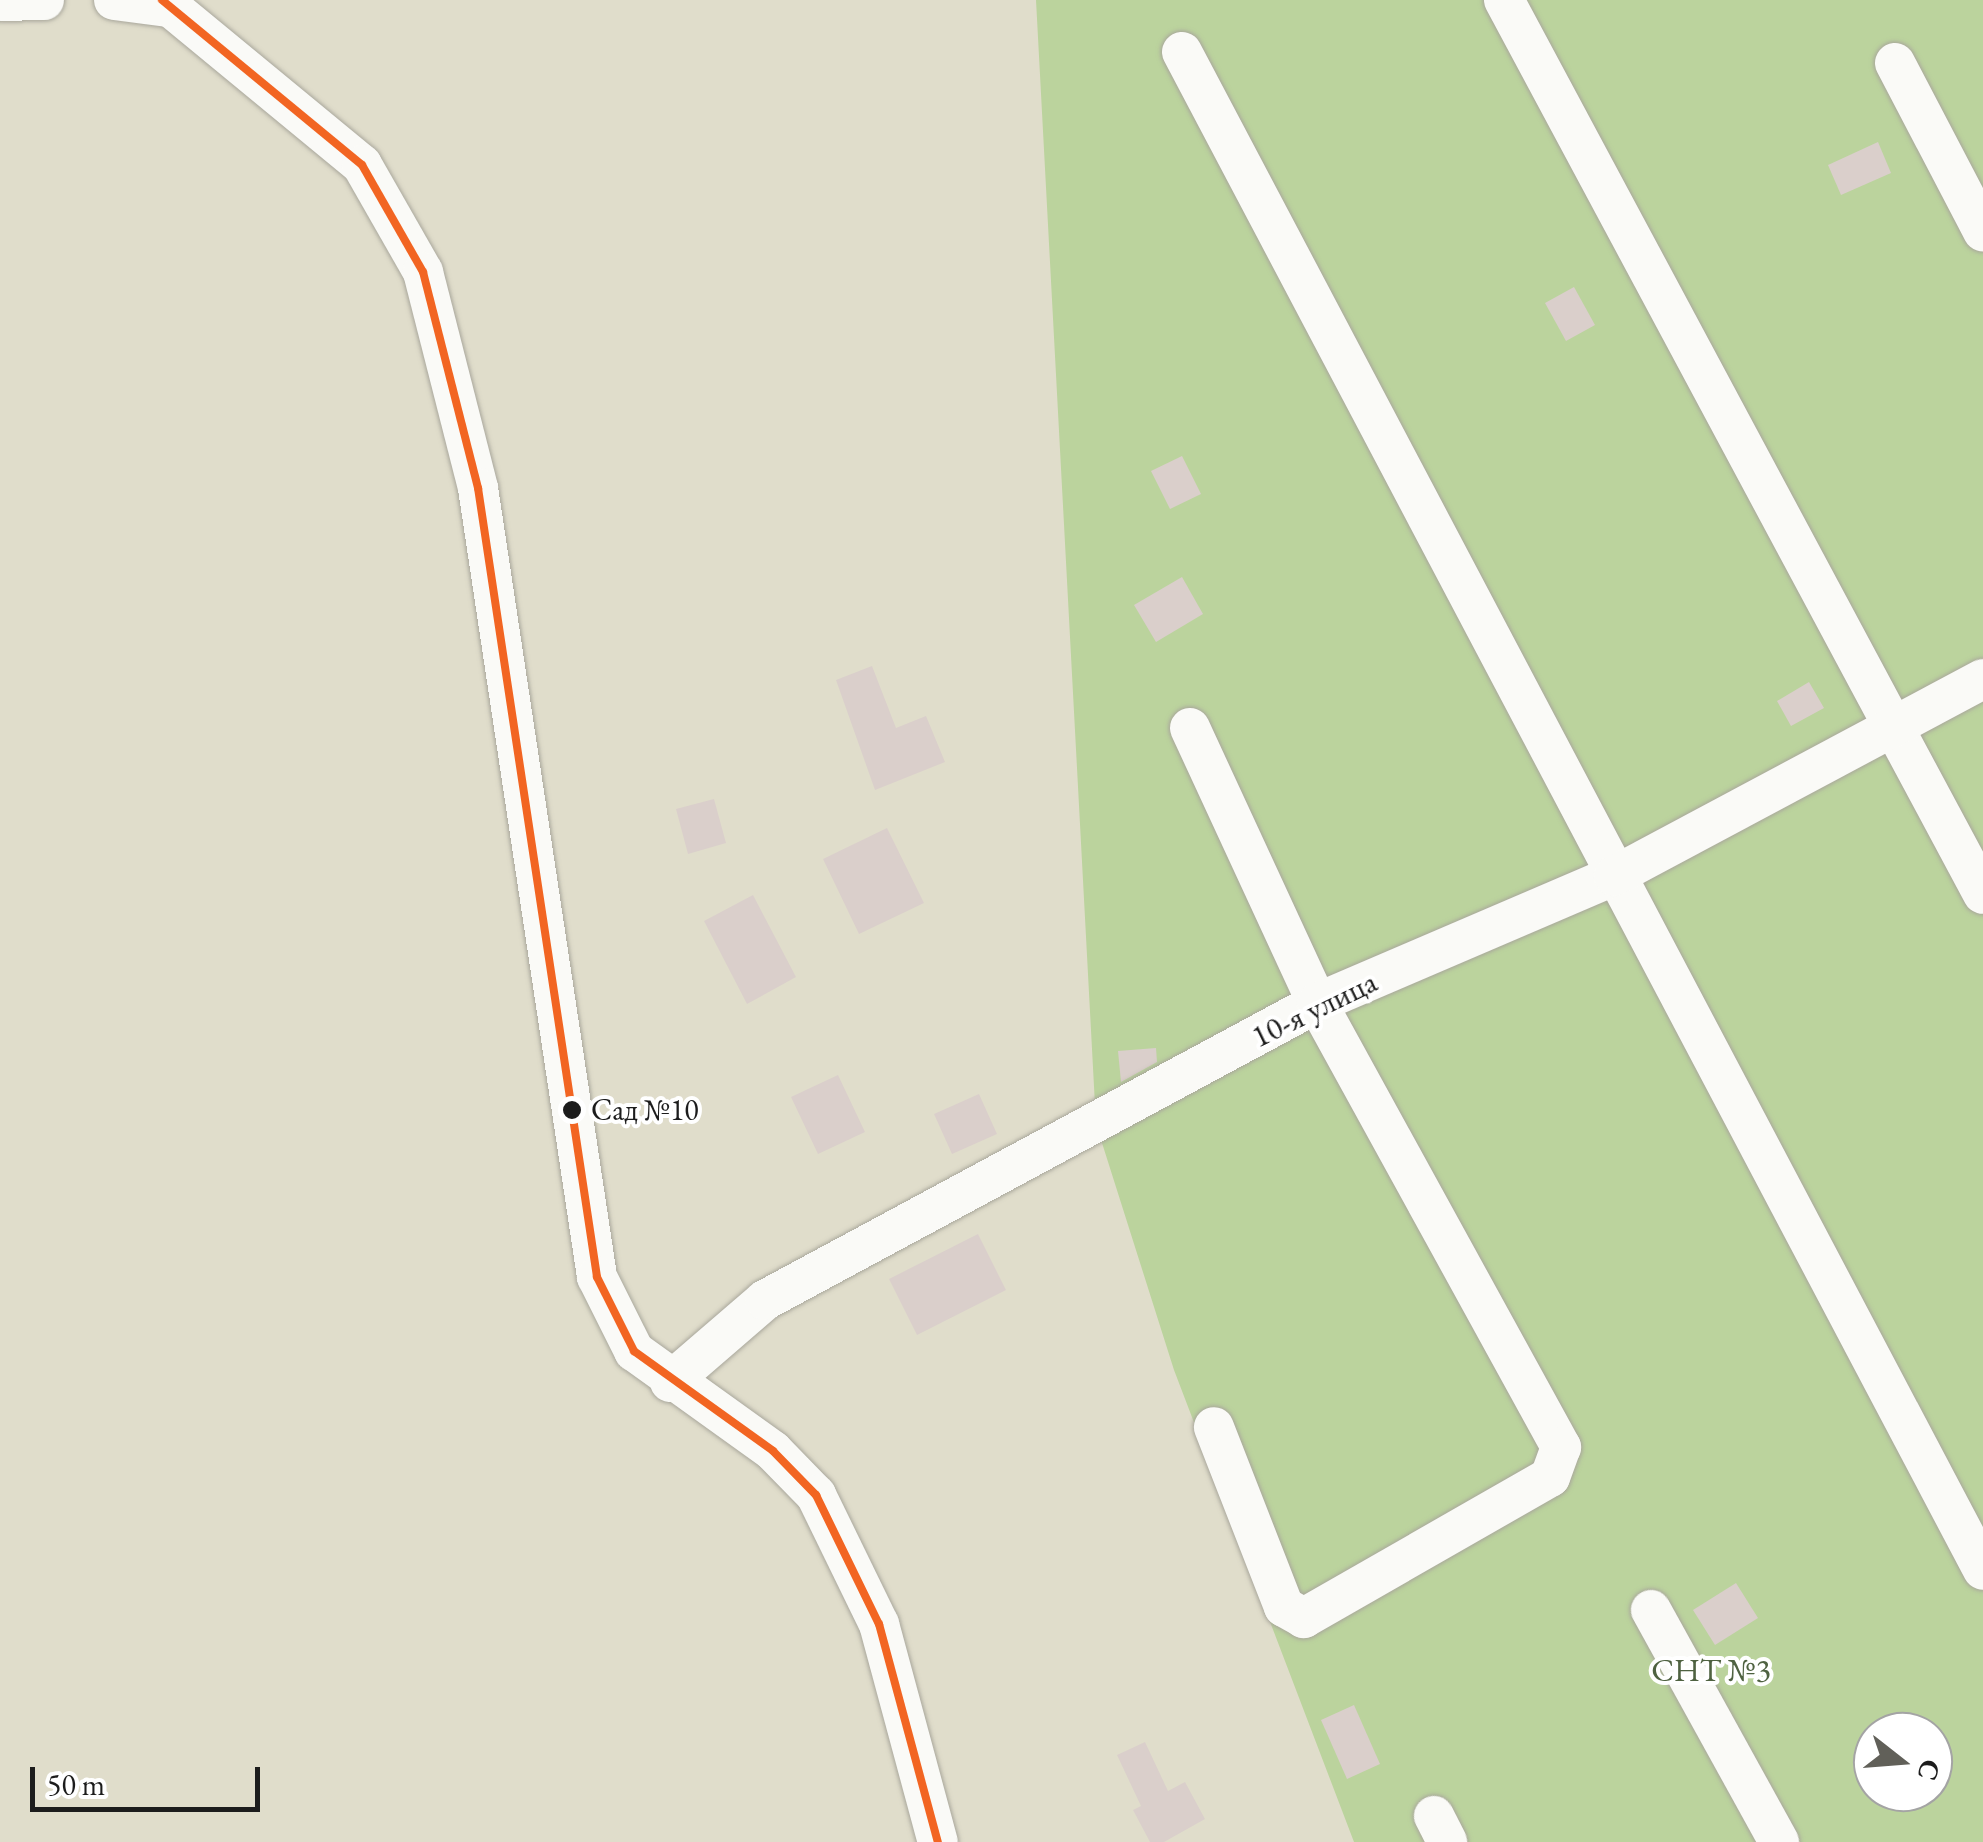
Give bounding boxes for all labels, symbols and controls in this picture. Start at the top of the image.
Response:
street label: 10-я улица [1245,962,1383,1056]
place label: Сад №10 [591,1092,699,1128]
marker: Сад №10 [562,1100,582,1120]
park label: СНТ №3 [1651,1651,1771,1689]
north arrow [1853,1712,1953,1812]
scale bar [35,1747,265,1809]
text: С [1910,1755,1950,1785]
text: 50 m [47,1765,105,1804]

